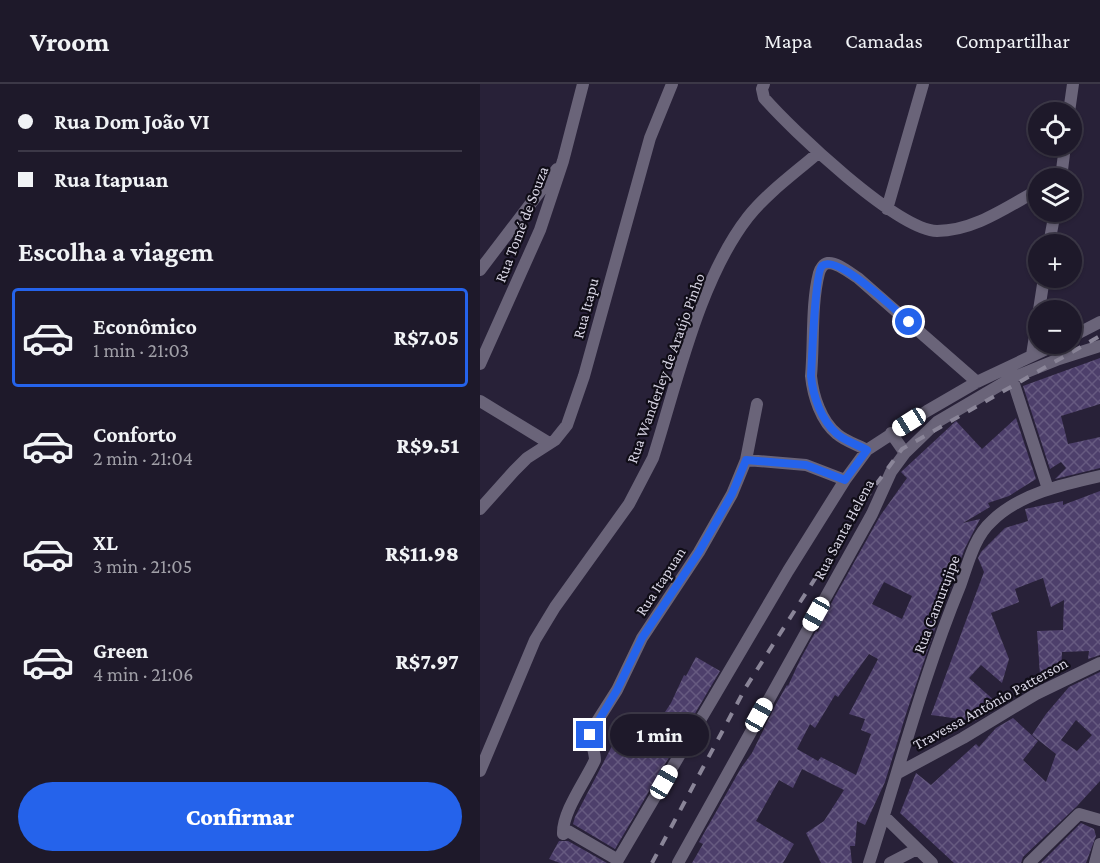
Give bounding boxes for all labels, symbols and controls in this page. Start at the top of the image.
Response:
text: Vroom [30,26,110,57]
text: Mapa [764,29,812,53]
text: Camadas [845,29,923,53]
text: Compartilhar [956,29,1070,53]
map controls [1028,102,1082,354]
button: locate [1028,102,1082,156]
text: Rua Dom João VI [54,109,210,134]
street label: Rua Tomé de Souza [491,163,552,285]
text: Rua Itapuan [54,167,168,192]
button: layers [1028,168,1082,222]
button: + [1028,234,1082,288]
text: Escolha a viagem [18,237,214,267]
street label: Rua Wanderley de Araújo Pinho [623,271,709,466]
street label: Rua Itapu [569,276,603,340]
button: − [1028,300,1082,354]
route start [895,308,922,335]
icon: car [21,311,75,365]
text: Econômico [93,314,197,339]
text: R$7.05 [393,325,459,350]
text: 1 min · 21:03 [93,339,189,361]
car [889,405,929,439]
icon: car [21,419,75,473]
text: Conforto [93,422,177,447]
text: R$9.51 [396,433,459,458]
text: 2 min · 21:04 [93,447,193,469]
street label: Rua Santa Helena [810,476,877,582]
icon: car [21,527,75,581]
text: XL [93,530,118,555]
text: R$11.98 [385,541,459,566]
street label: Rua Itapuan [632,544,690,619]
street label: Rua Camurujipe [910,553,964,656]
text: 3 min · 21:05 [93,555,192,577]
car [799,594,833,634]
icon: car [21,635,75,689]
text: Green [93,638,149,663]
text: R$7.97 [395,649,459,674]
street label: Travessa Antônio Patterson [910,654,1071,753]
text: 4 min · 21:06 [93,663,194,685]
car [742,695,776,735]
callout: 1 min [611,714,710,756]
route end [576,721,603,748]
text: 1 min [636,724,683,746]
car [647,762,681,802]
button: Confirmar [18,782,462,851]

